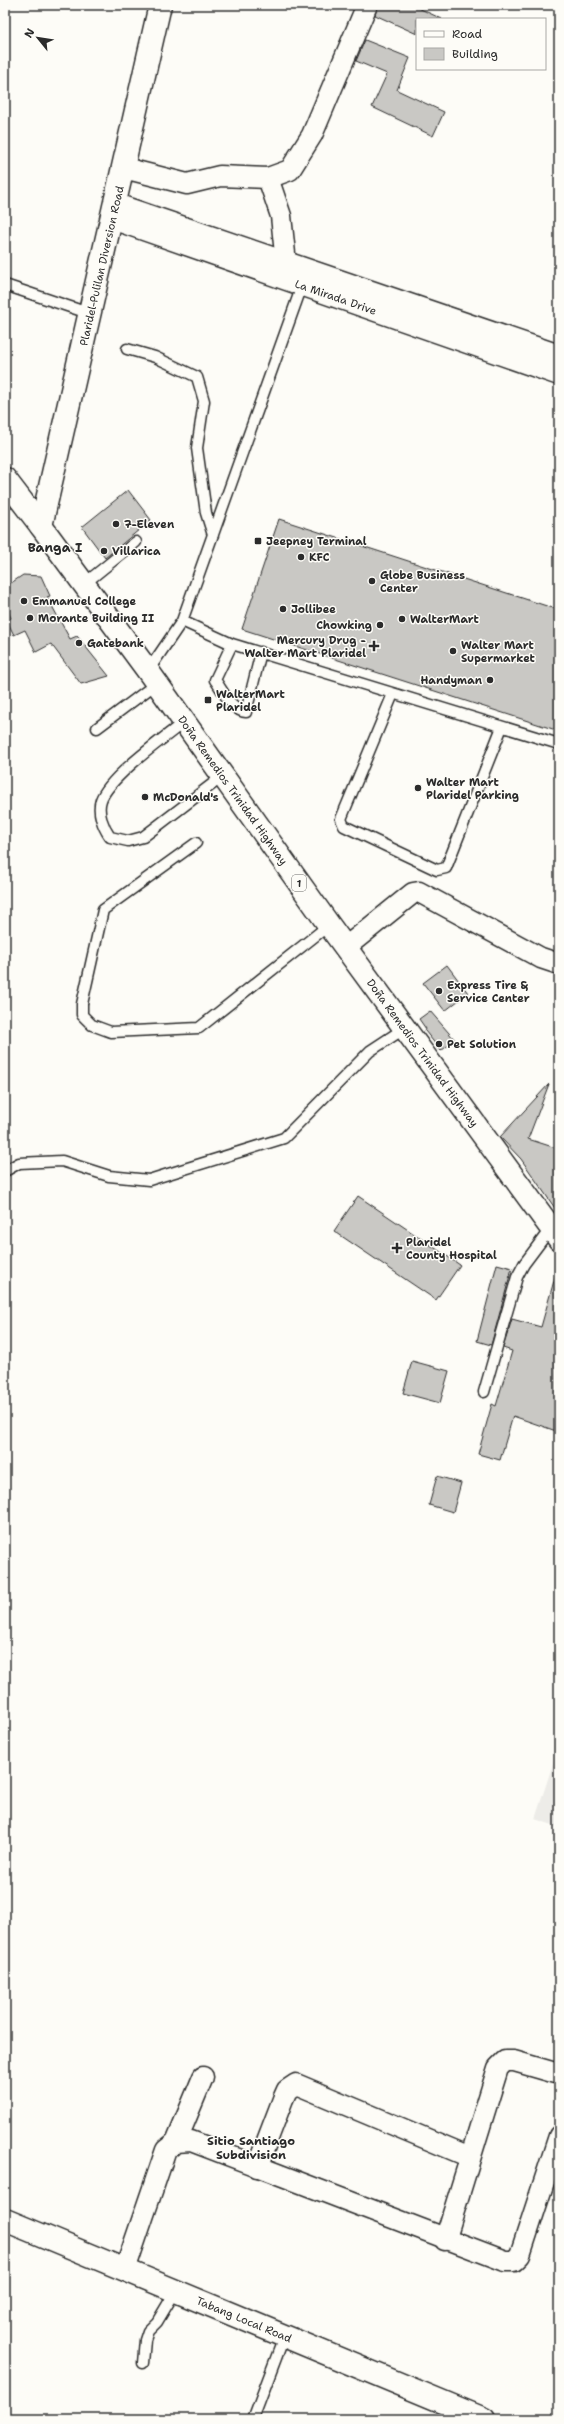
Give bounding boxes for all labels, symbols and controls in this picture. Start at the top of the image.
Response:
north arrow [18,18,58,58]
legend [416,18,546,70]
text: N [21,25,39,41]
text: Road [452,26,483,42]
text: Building [452,46,498,62]
street label: Plaridel-Pulilan Diversion Road [76,185,128,347]
street label: La Mirada Drive [293,276,379,318]
place label: 7-Eleven [124,517,175,532]
marker: 7-Eleven [111,519,121,529]
place label: Jeepney Terminal [266,534,367,549]
marker: Jeepney Terminal [253,536,263,546]
district label: Banga I [28,539,82,556]
place label: Villarica [112,544,161,559]
marker: Villarica [99,546,109,556]
place label: KFC [309,550,330,565]
marker: KFC [296,552,306,562]
place label: Globe Business Center [380,568,465,596]
marker: Globe Business Center [367,576,377,586]
place label: Emmanuel College [32,594,137,609]
marker: Emmanuel College [19,596,29,606]
place label: Jollibee [291,602,336,617]
marker: Jollibee [278,604,288,614]
place label: Morante Building II [38,611,154,626]
place label: WalterMart [410,612,480,627]
marker: Morante Building II [25,613,35,623]
marker: WalterMart [397,614,407,624]
place label: Chowking [316,618,372,633]
marker: Chowking [375,620,385,630]
place label: Mercury Drug - Walter Mart Plaridel [244,633,366,661]
place label: Gatebank [87,636,144,651]
marker: Gatebank [74,638,84,648]
place label: Walter Mart Supermarket [461,638,536,666]
marker: Mercury Drug - Walter Mart Plaridel [369,641,379,651]
marker: Walter Mart Supermarket [448,646,458,656]
place label: Handyman [421,673,483,688]
marker: Handyman [485,675,495,685]
place label: WalterMart Plaridel [216,687,286,715]
marker: WalterMart Plaridel [203,695,213,705]
street label: Doña Remedios Trinidad Highway [175,713,291,868]
place label: Walter Mart Plaridel Parking [426,775,519,803]
marker: Walter Mart Plaridel Parking [413,783,423,793]
place label: McDonald's [153,790,219,805]
marker: McDonald's [140,792,150,802]
road number: 1 [292,875,306,891]
street label: Doña Remedios Trinidad Highway [363,976,482,1130]
place label: Express Tire & Service Center [447,978,530,1006]
marker: Express Tire & Service Center [434,986,444,996]
place label: Pet Solution [447,1037,517,1052]
marker: Pet Solution [434,1039,444,1049]
place label: Plaridel County Hospital [406,1235,497,1263]
marker: Plaridel County Hospital [391,1242,403,1254]
district label: Sitio Santiago Subdivision [207,2133,295,2163]
street label: Tabang Local Road [194,2293,294,2346]

